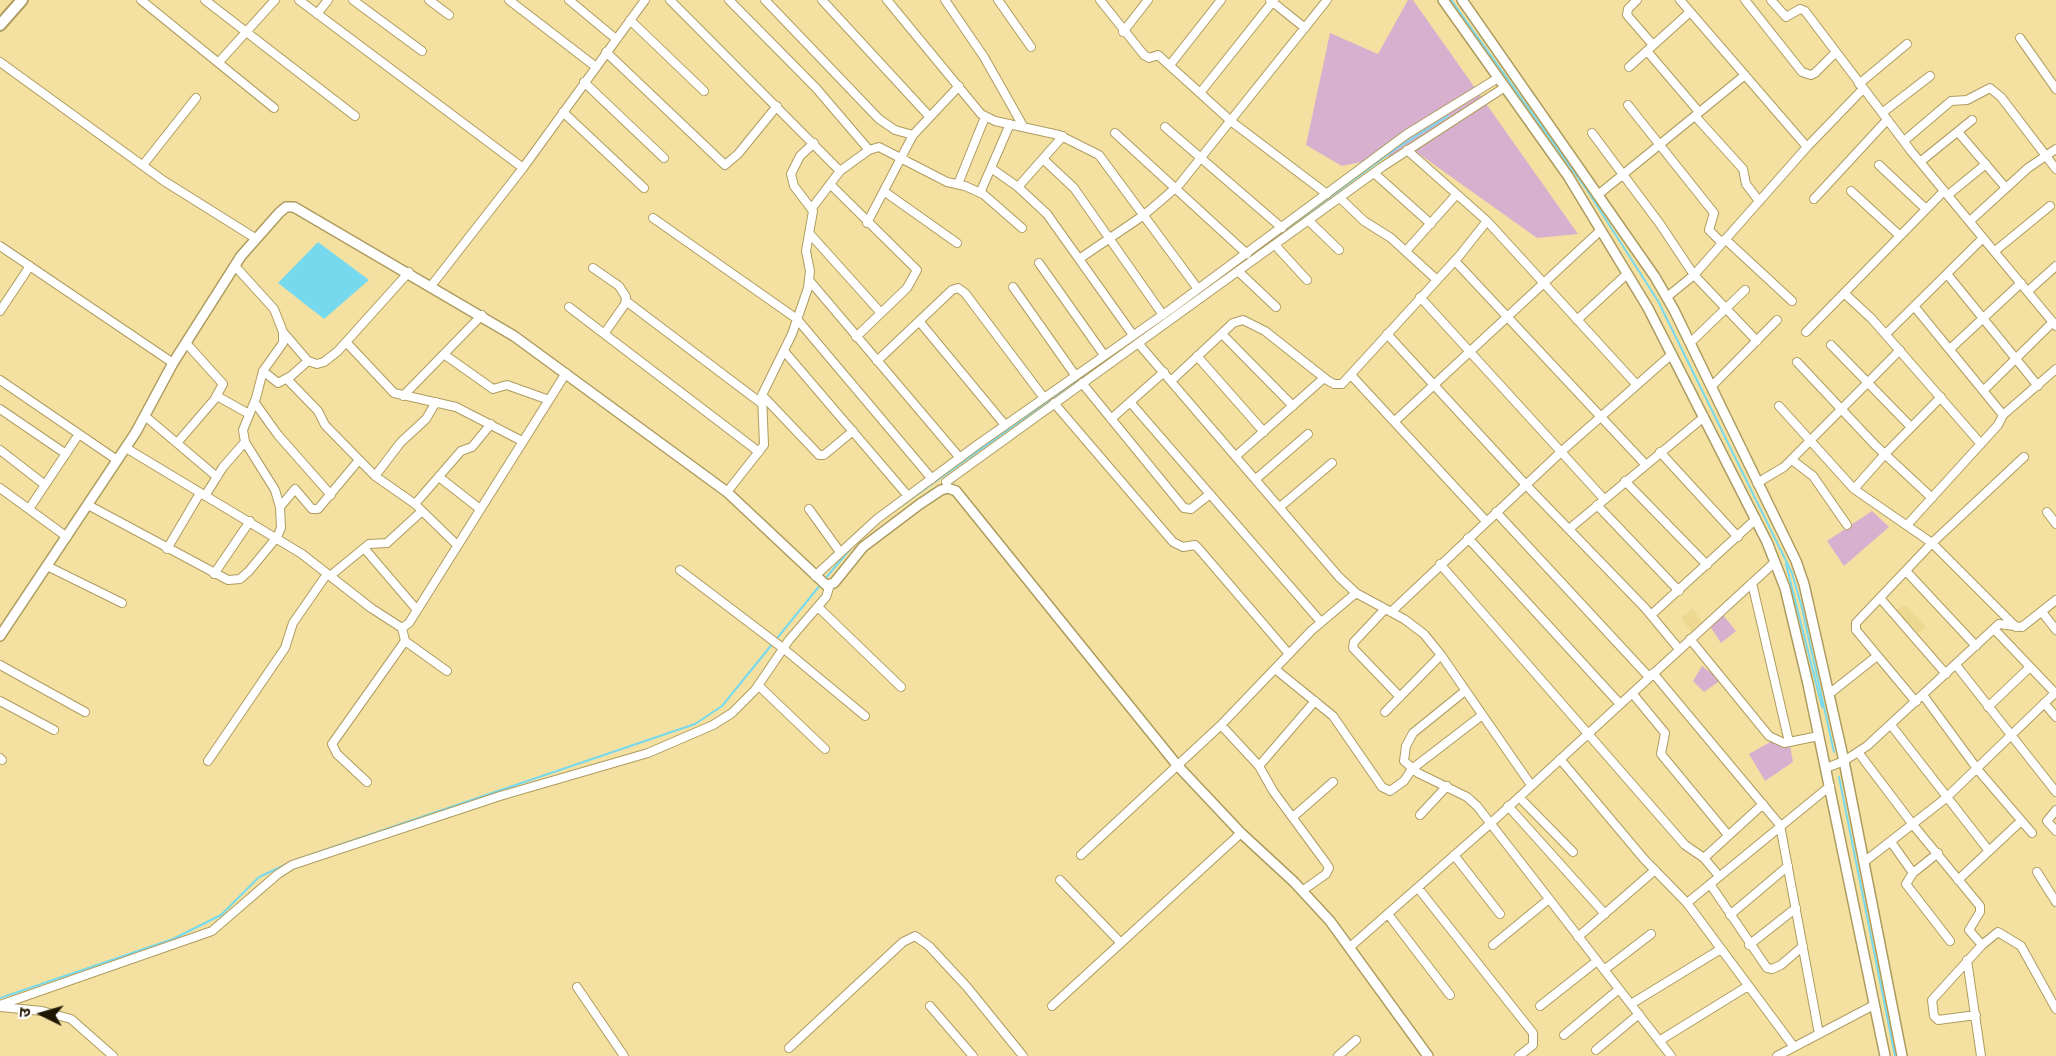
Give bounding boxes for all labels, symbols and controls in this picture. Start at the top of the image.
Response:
north arrow [12,984,72,1044]
text: उ [12,1007,36,1018]

